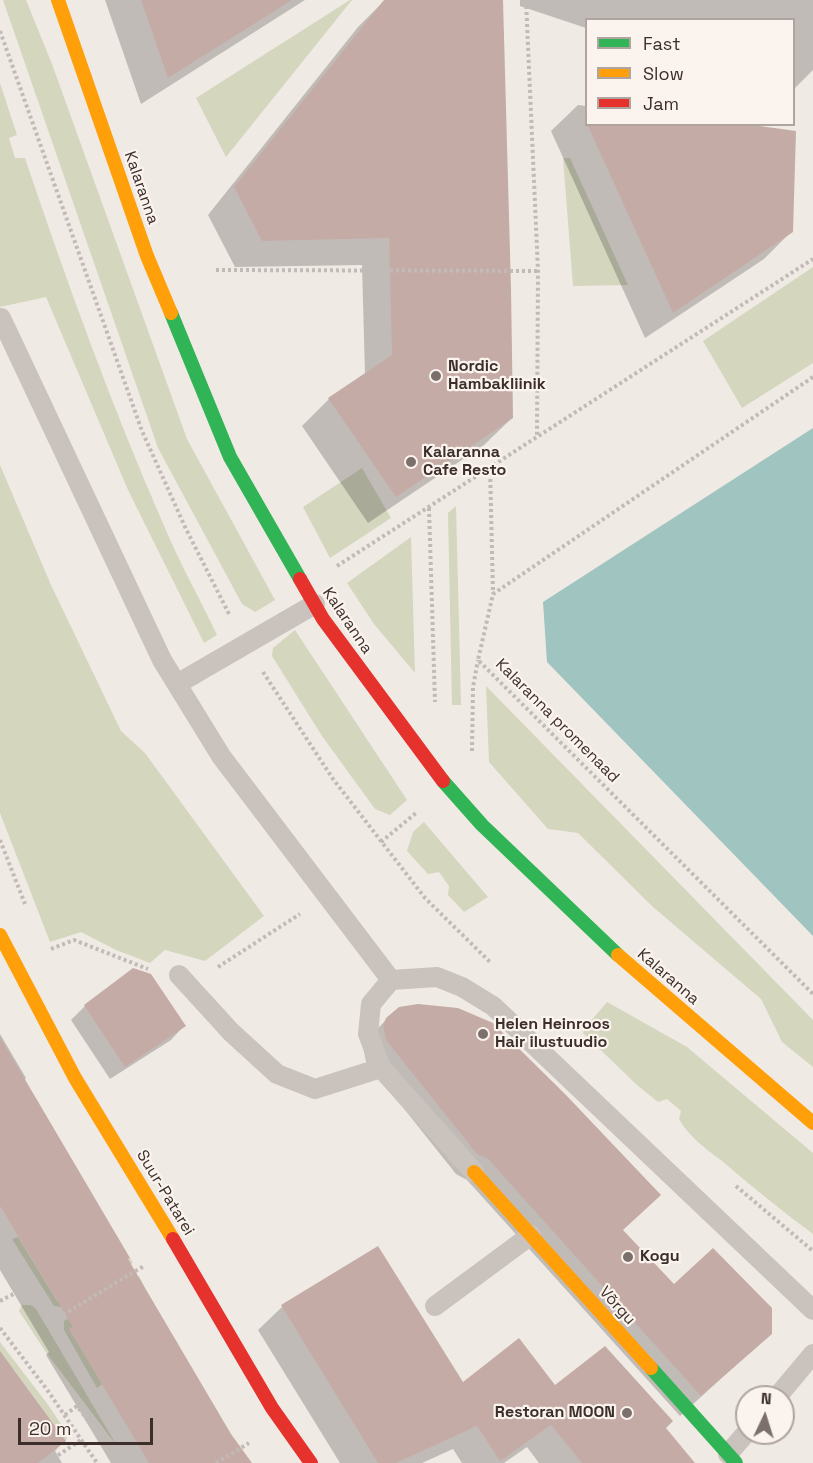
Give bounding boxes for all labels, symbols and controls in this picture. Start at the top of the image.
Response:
legend [585,18,795,126]
text: Fast [643,32,680,55]
text: Slow [643,62,684,85]
text: Jam [643,92,679,115]
street label: Kalaranna [120,149,162,227]
place label: Nordic Hambakliinik [448,357,546,395]
marker: Nordic Hambakliinik [429,369,443,383]
place label: Kalaranna Cafe Resto [423,443,506,481]
marker: Kalaranna Cafe Resto [404,455,418,469]
street label: Kalaranna [318,584,376,658]
street label: Kalaranna promenaad [491,655,623,787]
street label: Kalaranna [633,945,703,1009]
place label: Helen Heinroos Hair ilustuudio [495,1015,610,1053]
marker: Helen Heinroos Hair ilustuudio [476,1027,490,1041]
street label: Suur-Patarei [132,1147,198,1239]
place label: Kogu [640,1247,680,1267]
marker: Kogu [621,1250,635,1264]
street label: Võrgu [595,1283,639,1329]
north arrow [735,1385,795,1445]
text: N [760,1388,772,1409]
place label: Restoran MOON [495,1403,615,1423]
scale bar [21,1406,156,1444]
marker: Restoran MOON [620,1406,634,1420]
text: 20 m [29,1417,72,1440]

